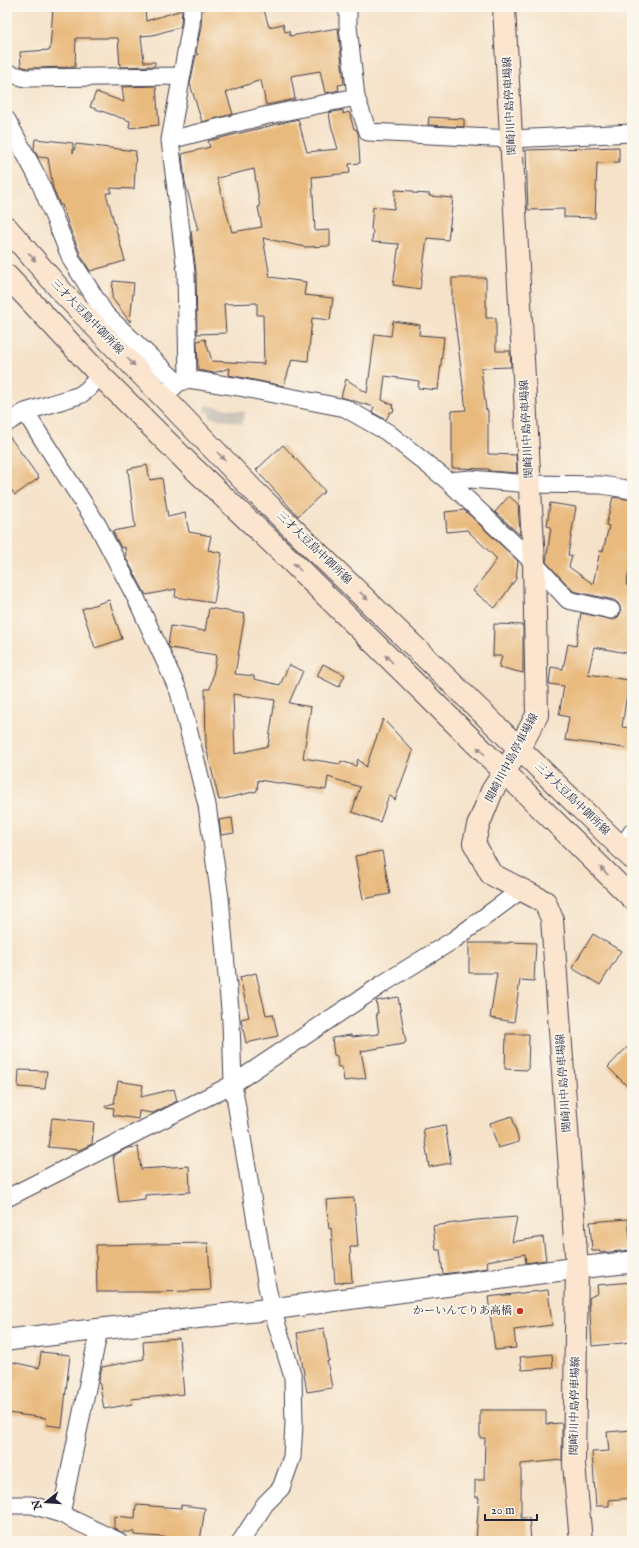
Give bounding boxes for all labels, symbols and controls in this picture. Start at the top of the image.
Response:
street label: 関崎川中島停車場線 [500,56,520,156]
one-way arrow [28,252,37,263]
street label: 三才大豆島中御所線 [48,277,126,357]
one-way arrow [126,357,136,367]
street label: 関崎川中島停車場線 [517,379,537,479]
one-way arrow [216,451,226,461]
street label: 三才大豆島中御所線 [274,509,354,587]
one-way arrow [292,562,302,572]
one-way arrow [359,591,369,601]
one-way arrow [384,654,394,664]
street label: 関崎川中島停車場線 [483,711,541,805]
one-way arrow [476,746,486,756]
street label: 三才大豆島中御所線 [532,760,612,838]
one-way arrow [599,866,609,876]
street label: 関崎川中島停車場線 [554,1033,574,1133]
place label: かーいんてりあ高橋 [413,1304,512,1318]
marker: かーいんてりあ高橋 [515,1306,525,1316]
street label: 関崎川中島停車場線 [567,1356,583,1456]
north arrow [26,1482,66,1522]
scale bar [485,1496,537,1522]
text: N [29,1498,46,1512]
text: 20 m [491,1503,514,1518]

